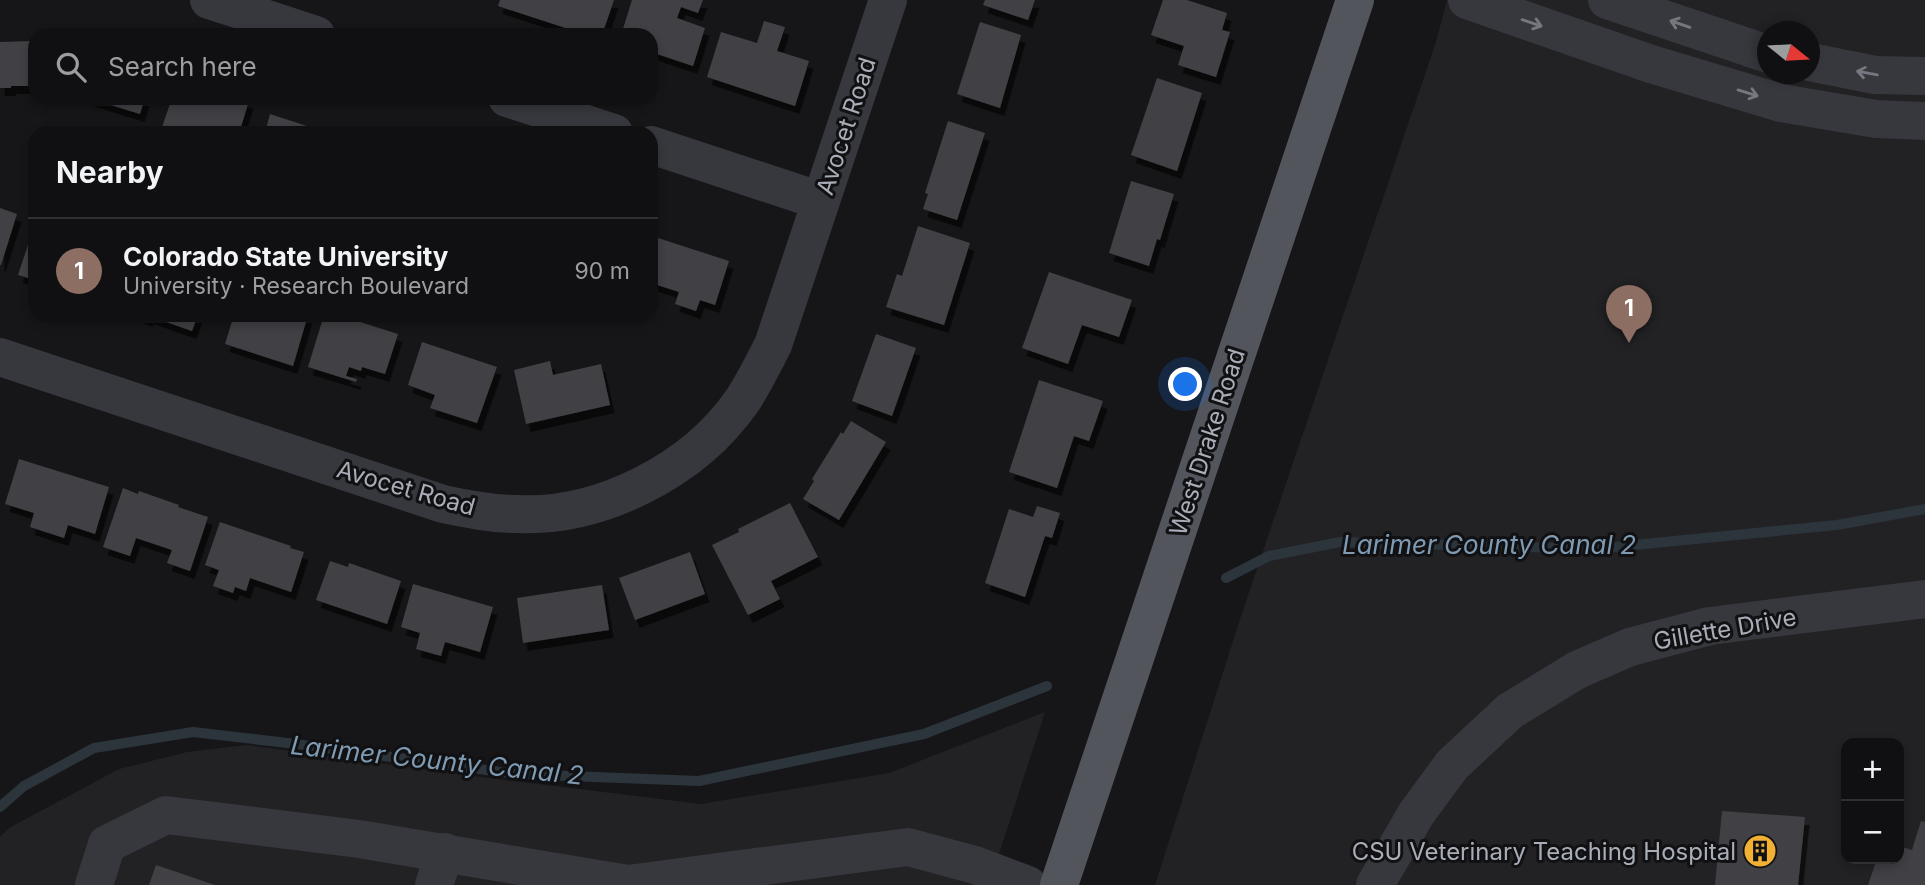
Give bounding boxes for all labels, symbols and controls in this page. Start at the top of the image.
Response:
one-way arrow [1520,17,1542,30]
one-way arrow [1669,17,1691,29]
north arrow [1757,21,1820,84]
search box [28,28,658,105]
icon: search [52,48,90,86]
text: Search here [108,51,257,82]
street label: Avocet Road [810,54,882,198]
one-way arrow [1856,66,1879,79]
one-way arrow [1737,88,1759,101]
text: Nearby [56,154,164,190]
text: Colorado State University [123,241,448,272]
text: 1 [74,257,84,285]
text: 90 m [575,257,630,285]
text: University · Research Boulevard [123,272,469,300]
pin: 1 [1606,285,1652,343]
street label: West Drake Road [1163,345,1251,539]
your location [1168,367,1202,401]
street label: Avocet Road [333,454,479,522]
water label: Larimer County Canal 2 [1342,529,1636,560]
street label: Gillette Drive [1651,602,1799,656]
water label: Larimer County Canal 2 [289,729,585,791]
map controls [1841,738,1904,864]
button: + [1841,738,1904,801]
button: − [1841,801,1904,864]
building icon: CSU Veterinary Teaching Hospital [1741,832,1779,870]
place label: CSU Veterinary Teaching Hospital [1352,837,1736,866]

